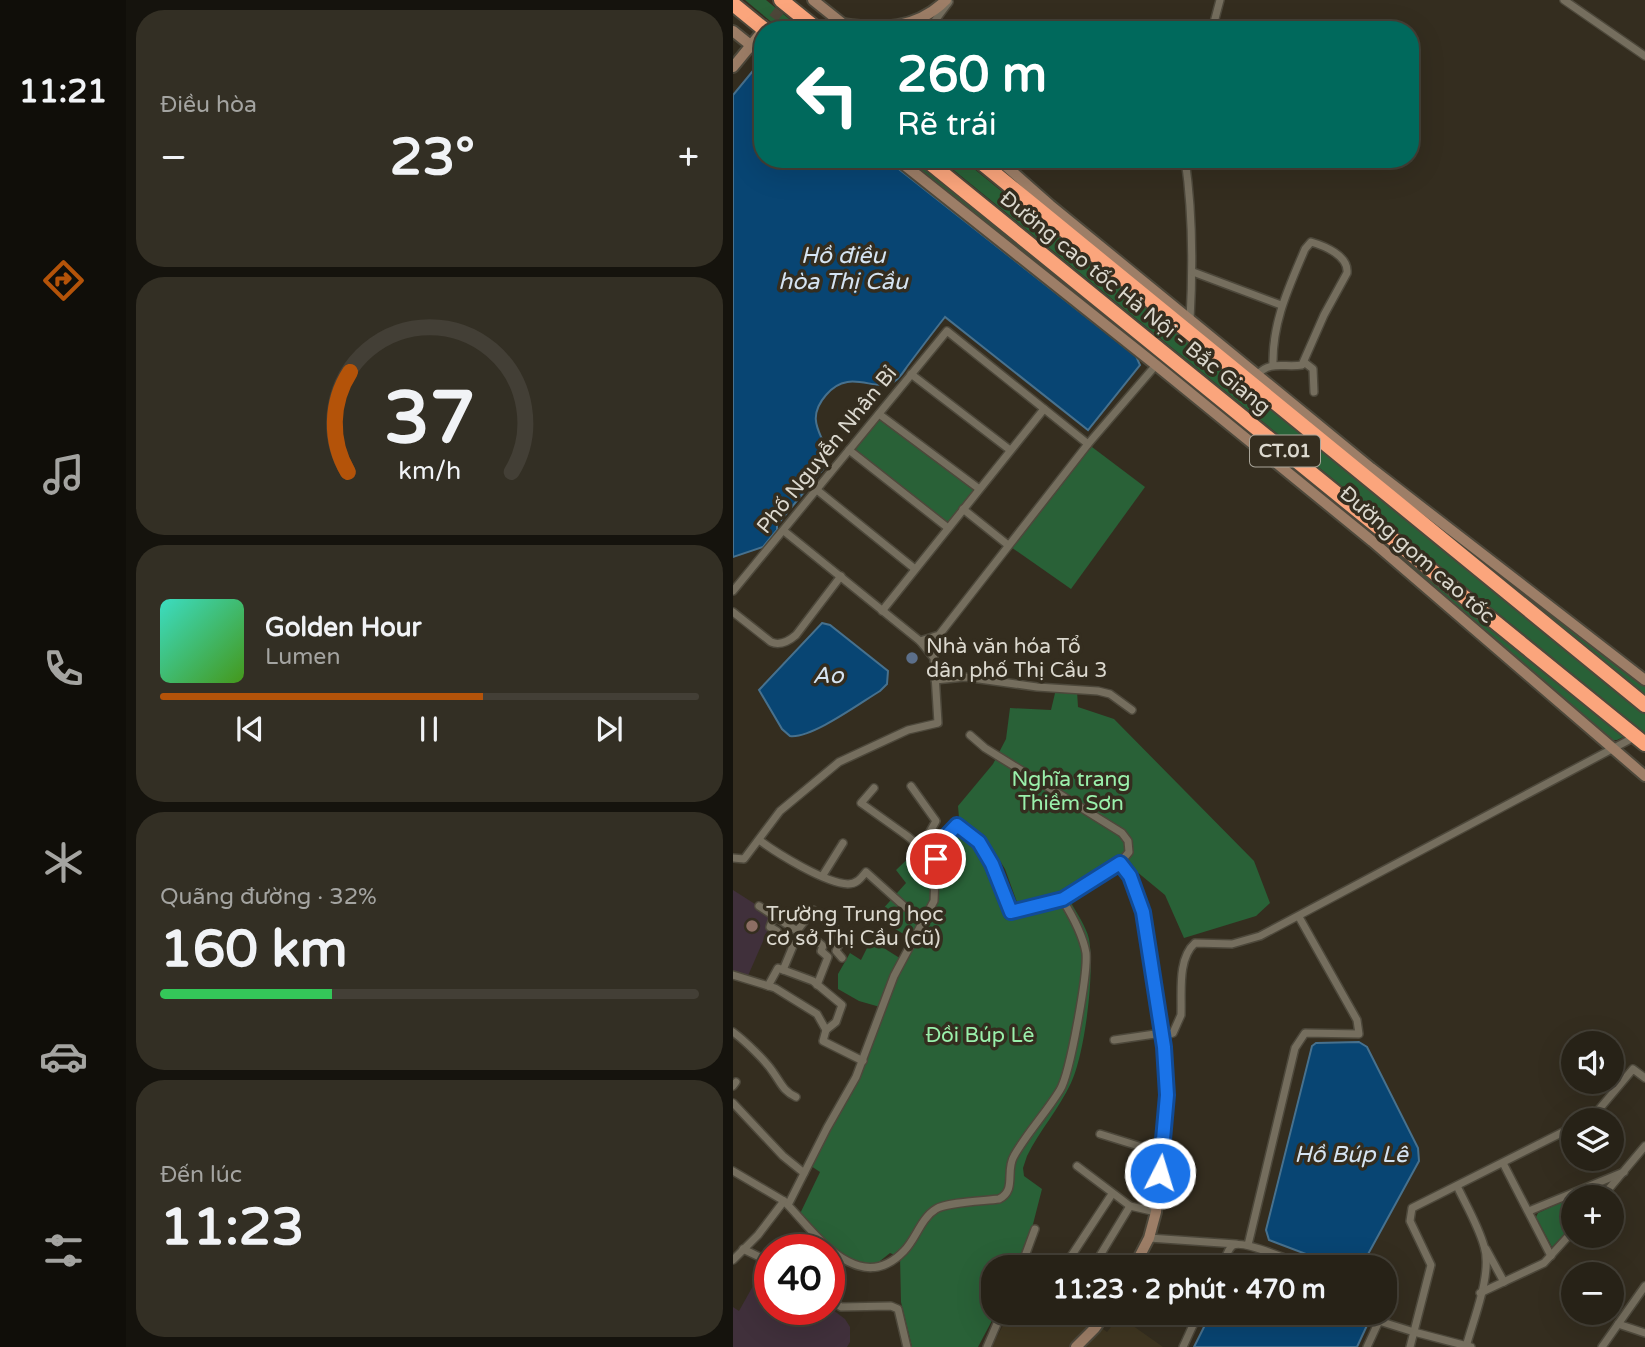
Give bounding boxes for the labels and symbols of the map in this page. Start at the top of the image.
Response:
street label: Đường cao tốc Hà Nội - Bắc Giang [995,186,1275,420]
water label: Hồ điều hòa Thị Cầu [778,242,909,296]
street label: Phố Nguyễn Nhân Bỉ [752,361,902,539]
road number: CT.01 [1250,436,1320,466]
street label: Đường gom cao tốc [1335,481,1499,629]
place label: Nhà văn hóa Tổ dân phố Thị Cầu 3 [926,634,1107,683]
marker: Nhà văn hóa Tổ dân phố Thị Cầu 3 [904,650,920,666]
water label: Ao [813,662,844,690]
park label: Nghĩa trang Thiềm Sơn [1011,767,1131,816]
pin [906,829,966,889]
place label: Trường Trung học cơ sở Thị Cầu (cũ) [766,902,943,951]
marker: Trường Trung học cơ sở Thị Cầu (cũ) [744,918,760,934]
park label: Đồi Búp Lê [926,1023,1035,1048]
position arrow [1123,1136,1197,1210]
water label: Hồ Búp Lê [1294,1141,1410,1169]
speed limit sign: 40 [754,1234,845,1325]

